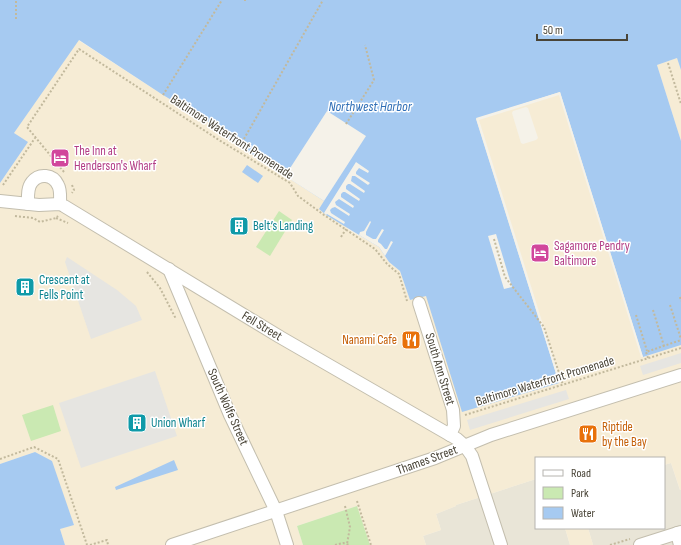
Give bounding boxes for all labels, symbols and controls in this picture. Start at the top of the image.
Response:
scale bar [537,16,627,42]
text: 50 m [543,23,563,38]
street label: Baltimore Waterfront Promenade [167,91,297,183]
water label: Northwest Harbor [328,98,413,115]
place label: The Inn at Henderson's Wharf [74,143,156,174]
hotel icon: The Inn at Henderson's Wharf [49,147,71,169]
building icon: Belt’s Landing [228,215,250,237]
place label: Belt’s Landing [253,218,313,234]
place label: Sagamore Pendry Baltimore [554,238,630,269]
hotel icon: Sagamore Pendry Baltimore [529,242,551,264]
place label: Crescent at Fells Point [39,272,90,303]
building icon: Crescent at Fells Point [14,276,36,298]
street label: Fell Street [239,308,285,344]
restaurant icon: Nanami Cafe [400,329,422,351]
street label: South Ann Street [421,331,459,407]
place label: Nanami Cafe [342,332,397,348]
street label: Baltimore Waterfront Promenade [474,352,616,410]
street label: South Wolfe Street [204,366,252,448]
building icon: Union Wharf [126,412,148,434]
place label: Union Wharf [151,415,205,431]
place label: Riptide by the Bay [602,419,647,450]
restaurant icon: Riptide by the Bay [577,423,599,445]
street label: Thames Street [394,442,460,478]
legend [535,457,665,529]
text: Road [571,466,591,481]
text: Park [571,486,589,501]
text: Water [571,506,595,521]

